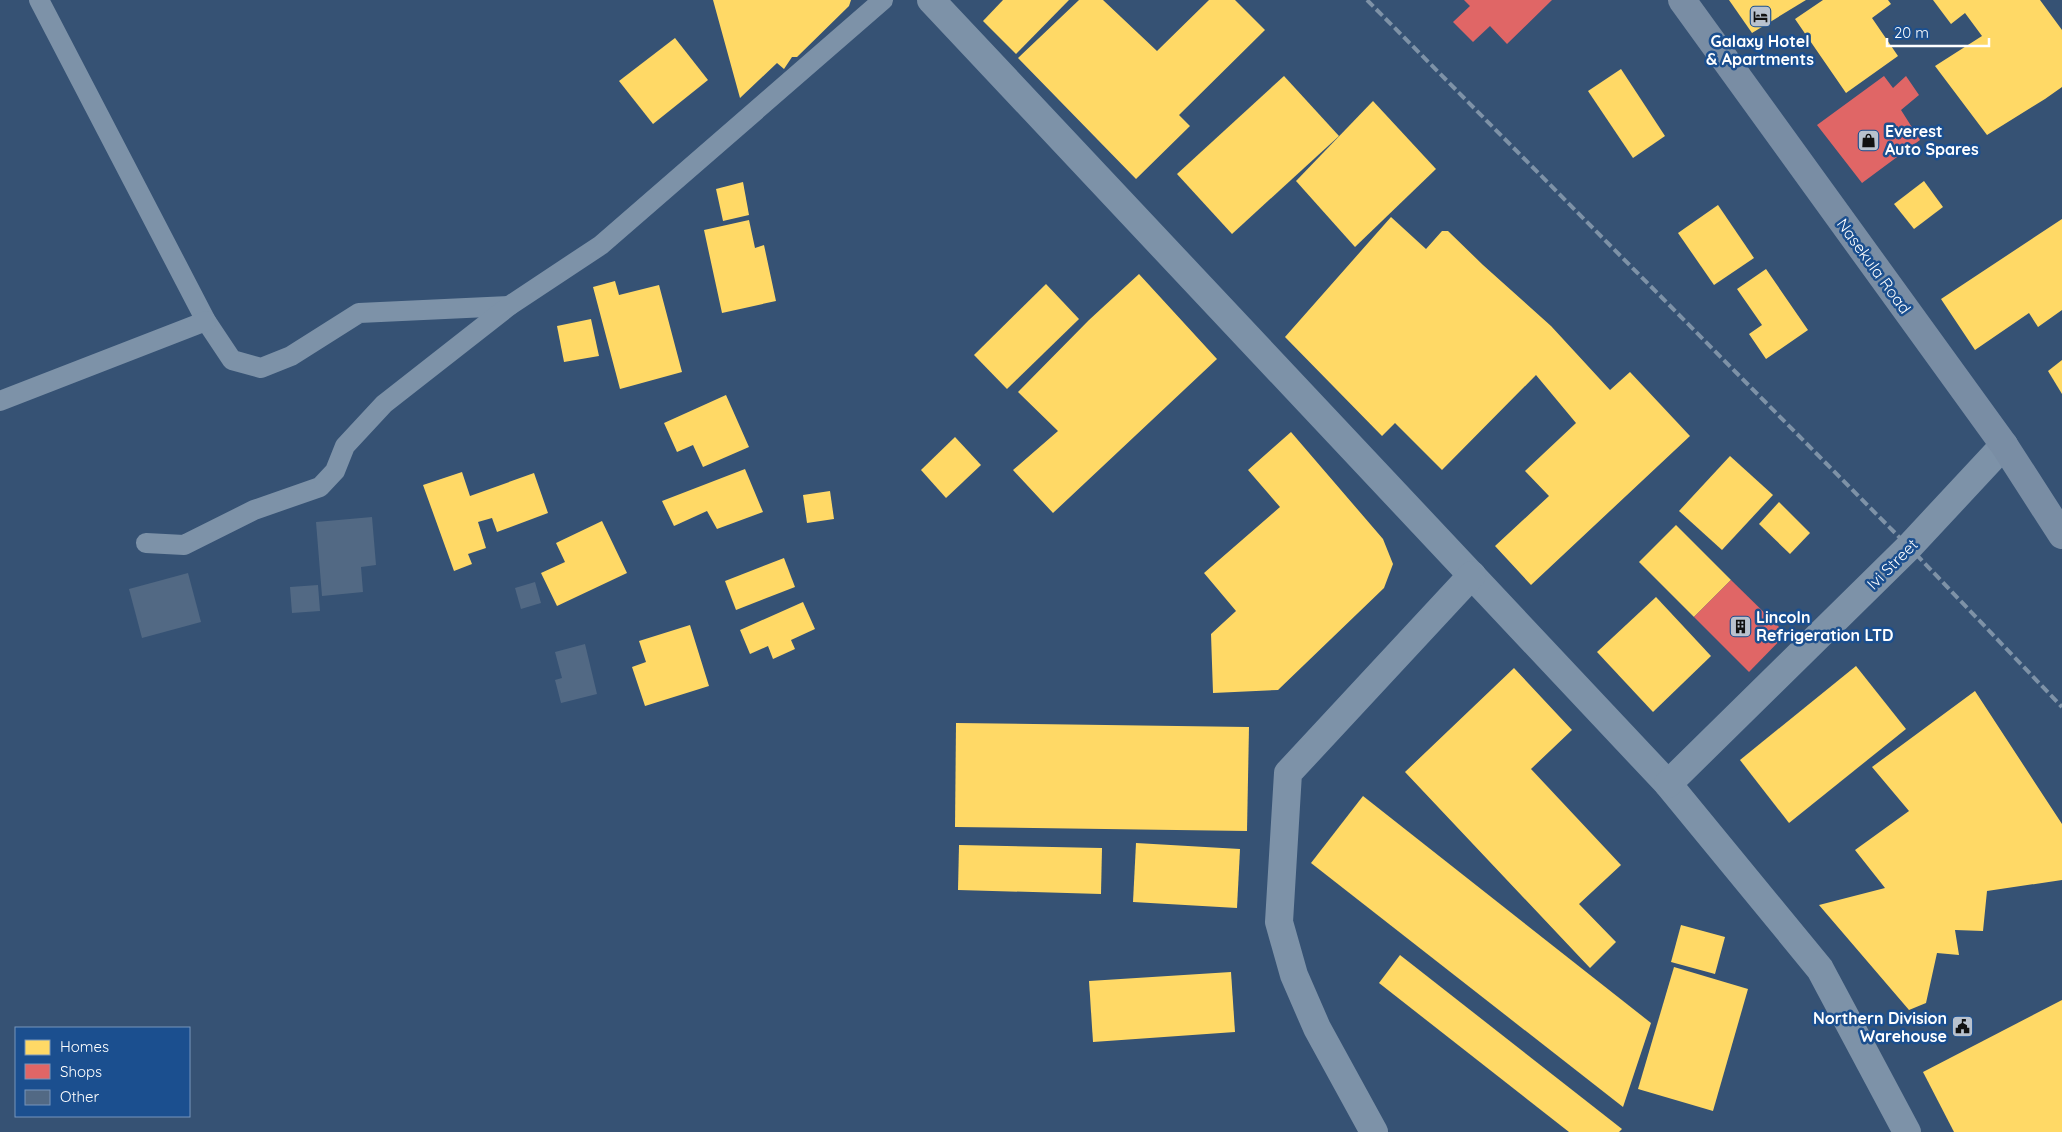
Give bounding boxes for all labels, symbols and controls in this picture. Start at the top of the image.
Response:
hotel icon: Galaxy Hotel & Apartments [1748,5,1772,29]
scale bar [1887,15,1990,47]
text: 20 m [1894,23,1929,42]
place label: Galaxy Hotel & Apartments [1706,31,1814,69]
place label: Everest Auto Spares [1885,121,1979,159]
shop icon: Everest Auto Spares [1857,128,1881,152]
street label: Nasekula Road [1833,214,1915,318]
street label: Ivi Street [1862,534,1922,594]
place label: Lincoln Refrigeration LTD [1756,607,1893,645]
building icon: Lincoln Refrigeration LTD [1728,614,1752,638]
place label: Northern Division Warehouse [1813,1008,1947,1046]
public building icon: Northern Division Warehouse [1951,1015,1975,1039]
legend [15,1027,190,1117]
text: Homes [60,1037,109,1056]
text: Shops [60,1062,102,1081]
text: Other [60,1087,100,1106]

